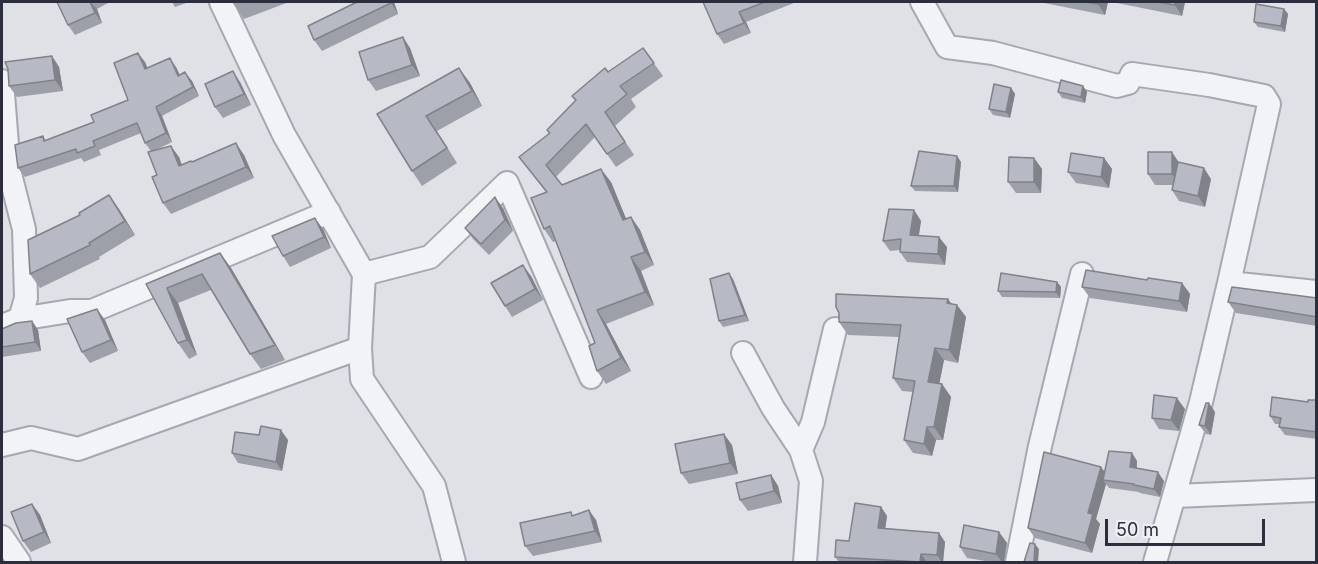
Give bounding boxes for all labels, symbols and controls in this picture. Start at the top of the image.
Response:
scale bar [1108,507,1268,545]
text: 50 m [1116,519,1159,540]

